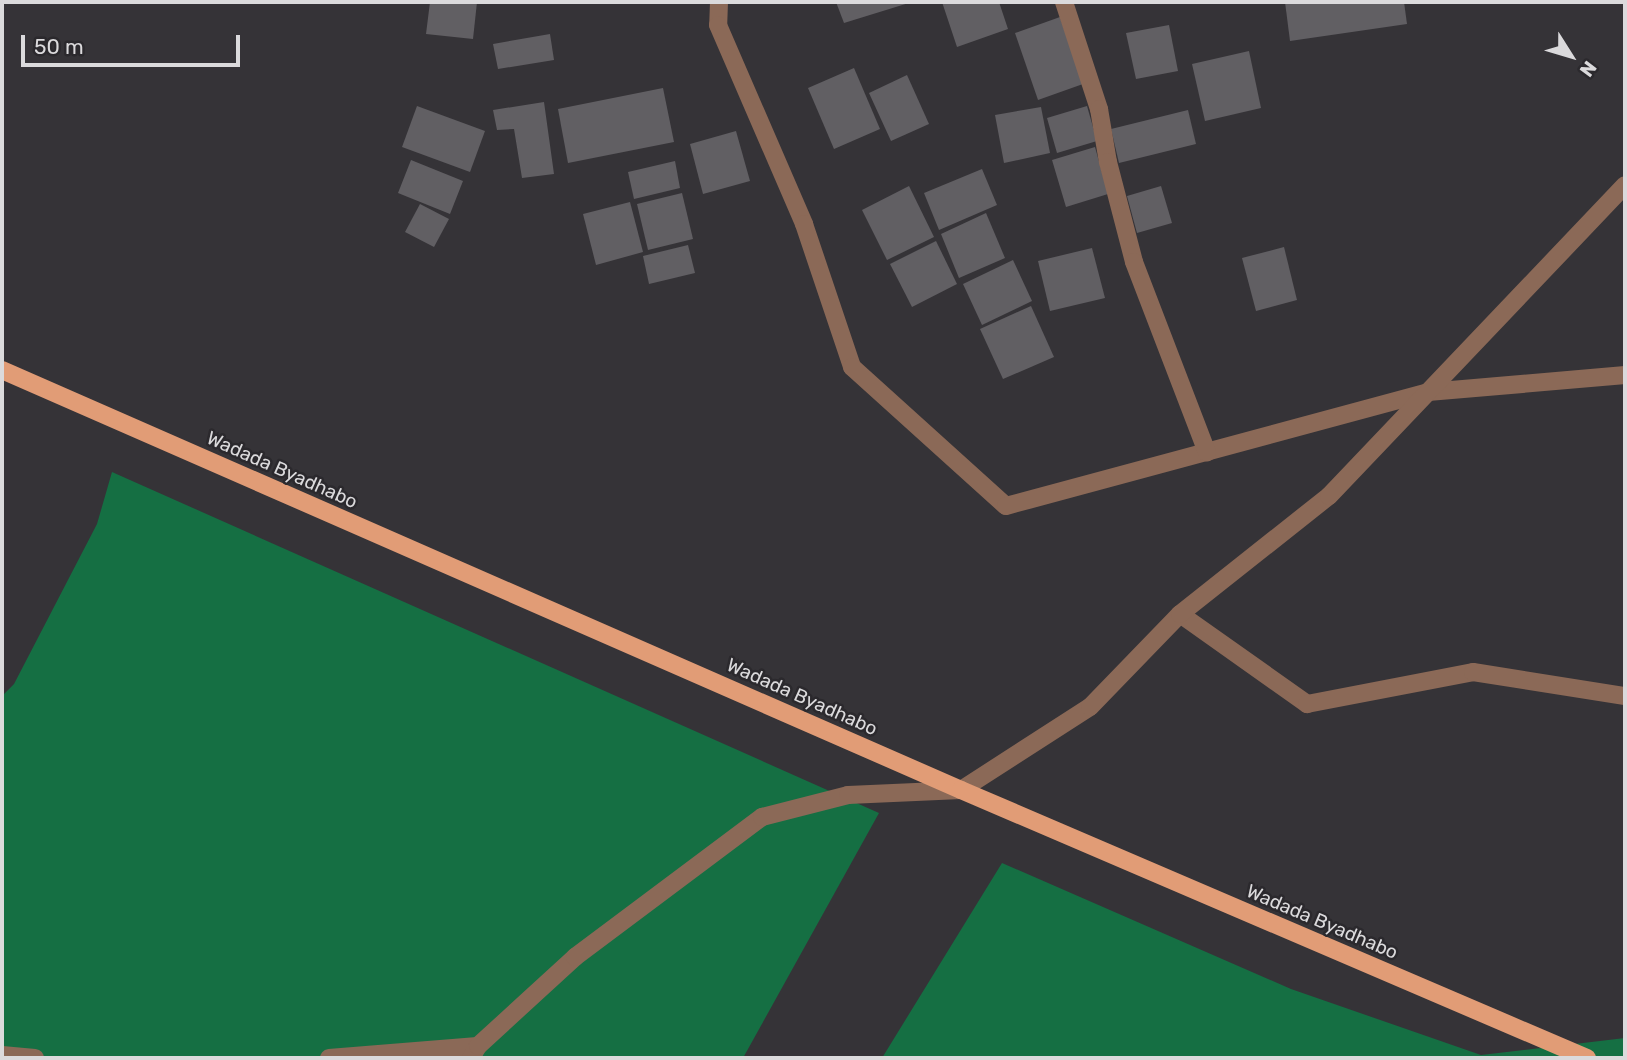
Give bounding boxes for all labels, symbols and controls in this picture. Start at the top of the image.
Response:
scale bar [24,21,243,65]
north arrow [1536,21,1606,91]
text: 50 m [34,34,84,59]
text: N [1575,57,1601,81]
street label: Wadada Byadhabo [203,427,361,513]
street label: Wadada Byadhabo [723,654,881,740]
street label: Wadada Byadhabo [1243,880,1401,964]

